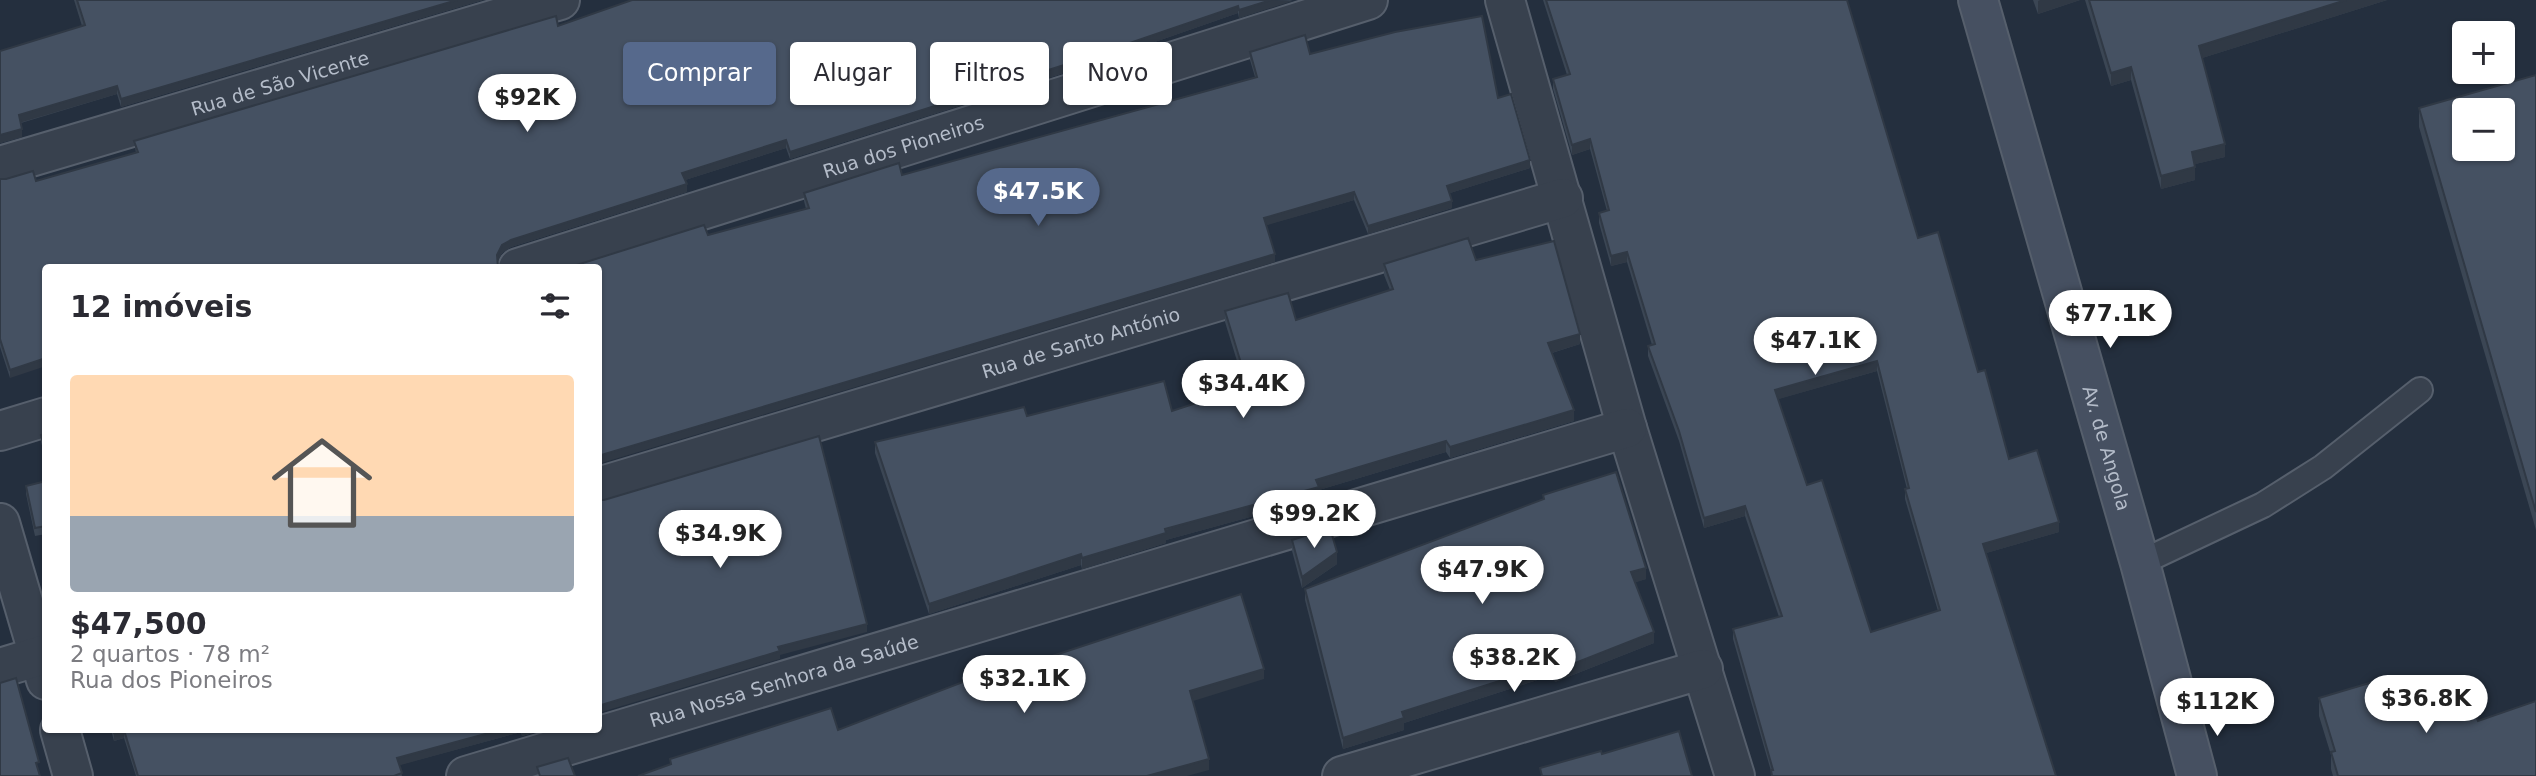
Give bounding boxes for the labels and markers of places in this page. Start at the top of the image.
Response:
pin: $92K [486,74,568,134]
pin: $47.5K [981,168,1095,228]
pin: $77.1K [2053,290,2167,350]
pin: $47.1K [1758,318,1872,377]
pin: $34.4K [1186,360,1300,420]
pin: $99.2K [1257,490,1371,550]
pin: $34.9K [663,510,777,570]
pin: $47.9K [1425,546,1539,606]
pin: $38.2K [1457,634,1571,694]
pin: $32.1K [967,656,1081,715]
pin: $36.8K [2369,676,2483,735]
pin: $112K [2168,678,2266,738]

